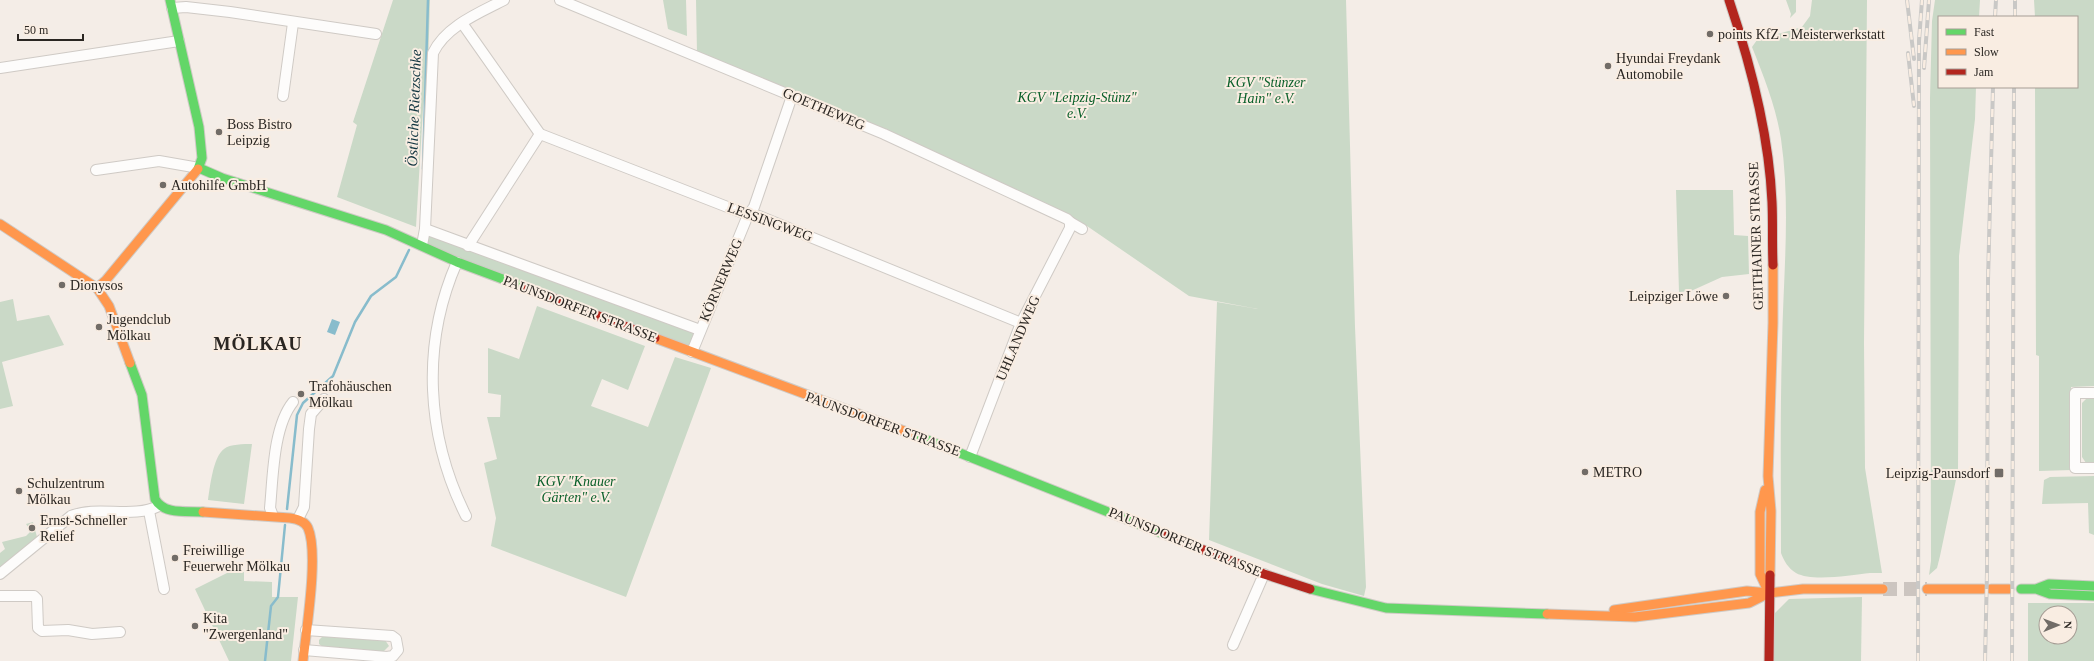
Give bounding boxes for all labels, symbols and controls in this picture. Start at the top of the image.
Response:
scale bar [18,16,83,42]
legend [1938,16,2078,88]
text: 50 m [24,23,49,37]
text: Fast [1974,25,1995,39]
place label: points KfZ - Meisterwerkstatt [1718,27,1885,42]
marker: points KfZ - Meisterwerkstatt [1705,29,1715,39]
text: Slow [1974,45,1999,59]
water label: Östliche Rietzschke [404,49,424,167]
place label: Hyundai Freydank Automobile [1616,51,1721,82]
marker: Hyundai Freydank Automobile [1603,61,1613,71]
text: Jam [1974,65,1994,79]
park label: KGV "Stünzer Hain" e.V. [1225,75,1306,106]
street label: GOETHEWEG [781,85,867,133]
park label: KGV "Leipzig-Stünz" e.V. [1016,90,1137,121]
place label: Boss Bistro Leipzig [227,117,292,148]
marker: Boss Bistro Leipzig [214,127,224,137]
street label: GEITHAINER STRASSE [1746,162,1766,310]
place label: Autohilfe GmbH [171,178,266,193]
marker: Autohilfe GmbH [158,180,168,190]
street label: LESSINGWEG [725,200,815,244]
street label: KÖRNERWEG [696,236,745,324]
street label: PAUNSDORFER STRASSE [501,273,659,345]
place label: Dionysos [70,278,123,293]
marker: Dionysos [57,280,67,290]
place label: Leipziger Löwe [1629,289,1718,304]
marker: Leipziger Löwe [1721,291,1731,301]
street label: UHLANDWEG [993,293,1043,383]
place label: Jugendclub Mölkau [107,312,171,343]
marker: Jugendclub Mölkau [94,322,104,332]
district label: MÖLKAU [214,334,303,354]
place label: Trafohäuschen Mölkau [309,379,392,410]
marker: Trafohäuschen Mölkau [296,389,306,399]
street label: PAUNSDORFER STRASSE [804,389,962,459]
place label: METRO [1593,465,1642,480]
place label: Leipzig-Paunsdorf [1886,466,1990,481]
marker: METRO [1580,467,1590,477]
marker: Leipzig-Paunsdorf [1993,467,2005,479]
park label: KGV "Knauer Gärten" e.V. [535,474,616,505]
place label: Schulzentrum Mölkau [27,476,105,507]
marker: Schulzentrum Mölkau [14,486,24,496]
street label: PAUNSDORFER STRASSE [1107,504,1263,580]
place label: Ernst-Schneller Relief [40,513,127,544]
marker: Ernst-Schneller Relief [27,523,37,533]
place label: Freiwillige Feuerwehr Mölkau [183,543,290,574]
marker: Freiwillige Feuerwehr Mölkau [170,553,180,563]
north arrow [2038,605,2078,645]
place label: Kita "Zwergenland" [203,611,288,642]
marker: Kita "Zwergenland" [190,621,200,631]
text: N [2062,621,2074,629]

